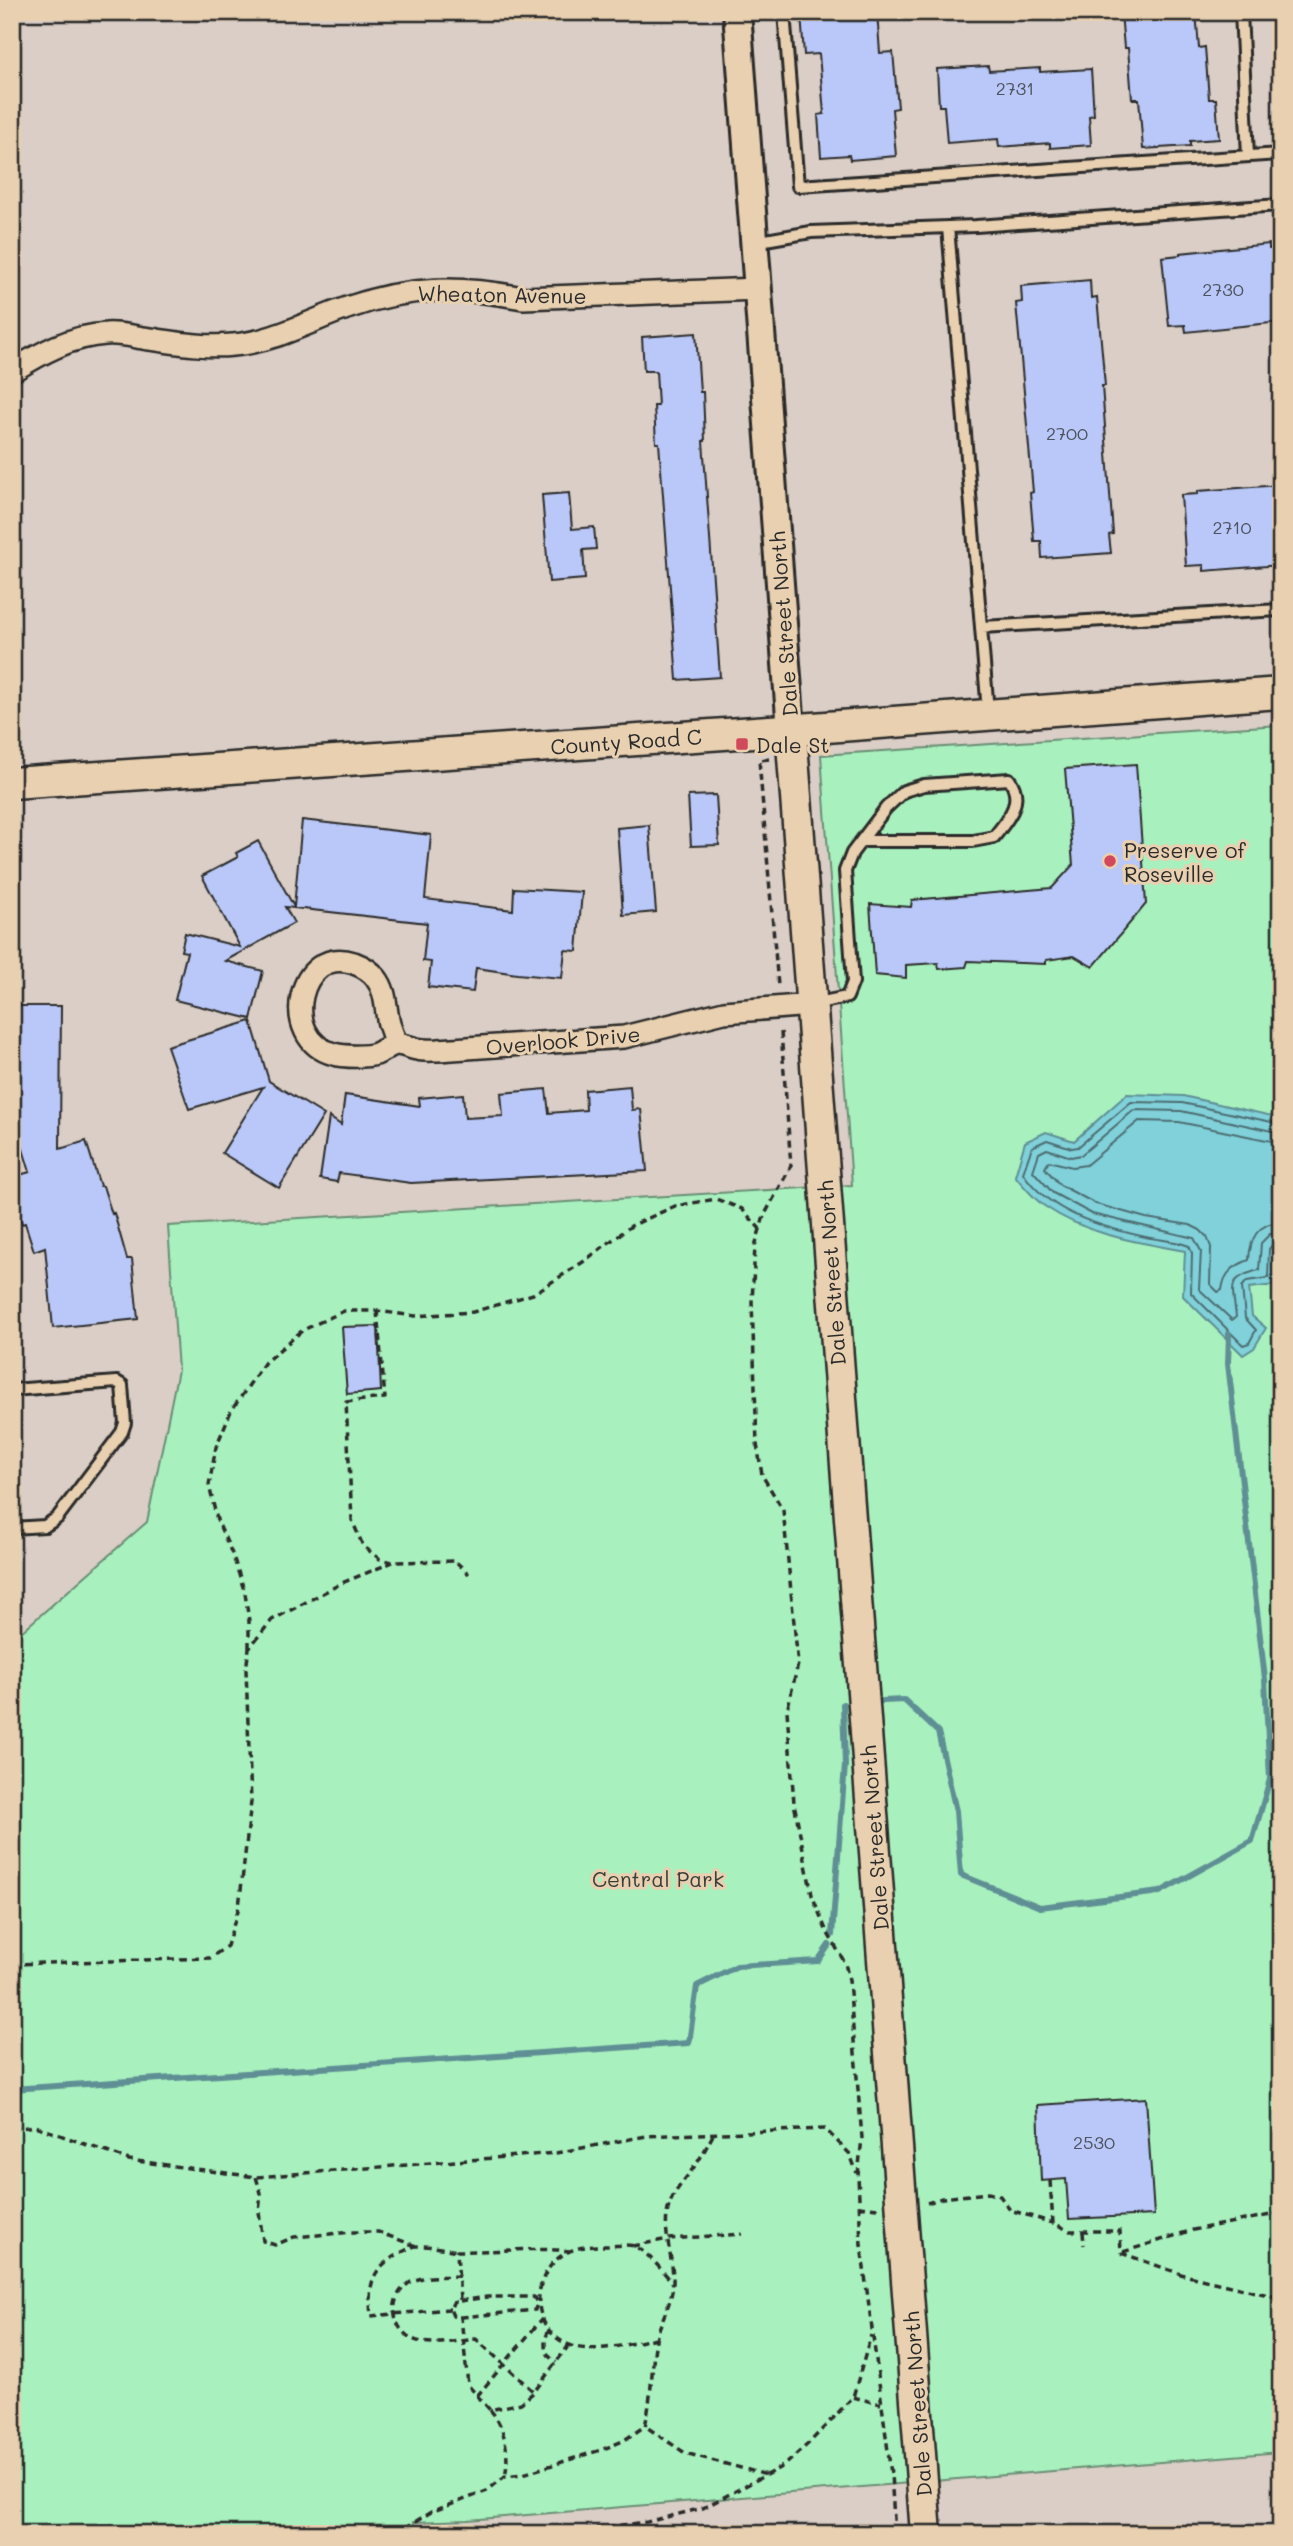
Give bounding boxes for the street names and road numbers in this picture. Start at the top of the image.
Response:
street label: Wheaton Avenue [417,279,587,309]
street label: Dale Street North [763,530,803,718]
street label: County Road C [549,722,703,760]
street label: Overlook Drive [485,1020,641,1060]
street label: Dale Street North [811,1179,851,1367]
street label: Dale Street North [854,1744,894,1932]
street label: Dale Street North [897,2310,937,2498]

